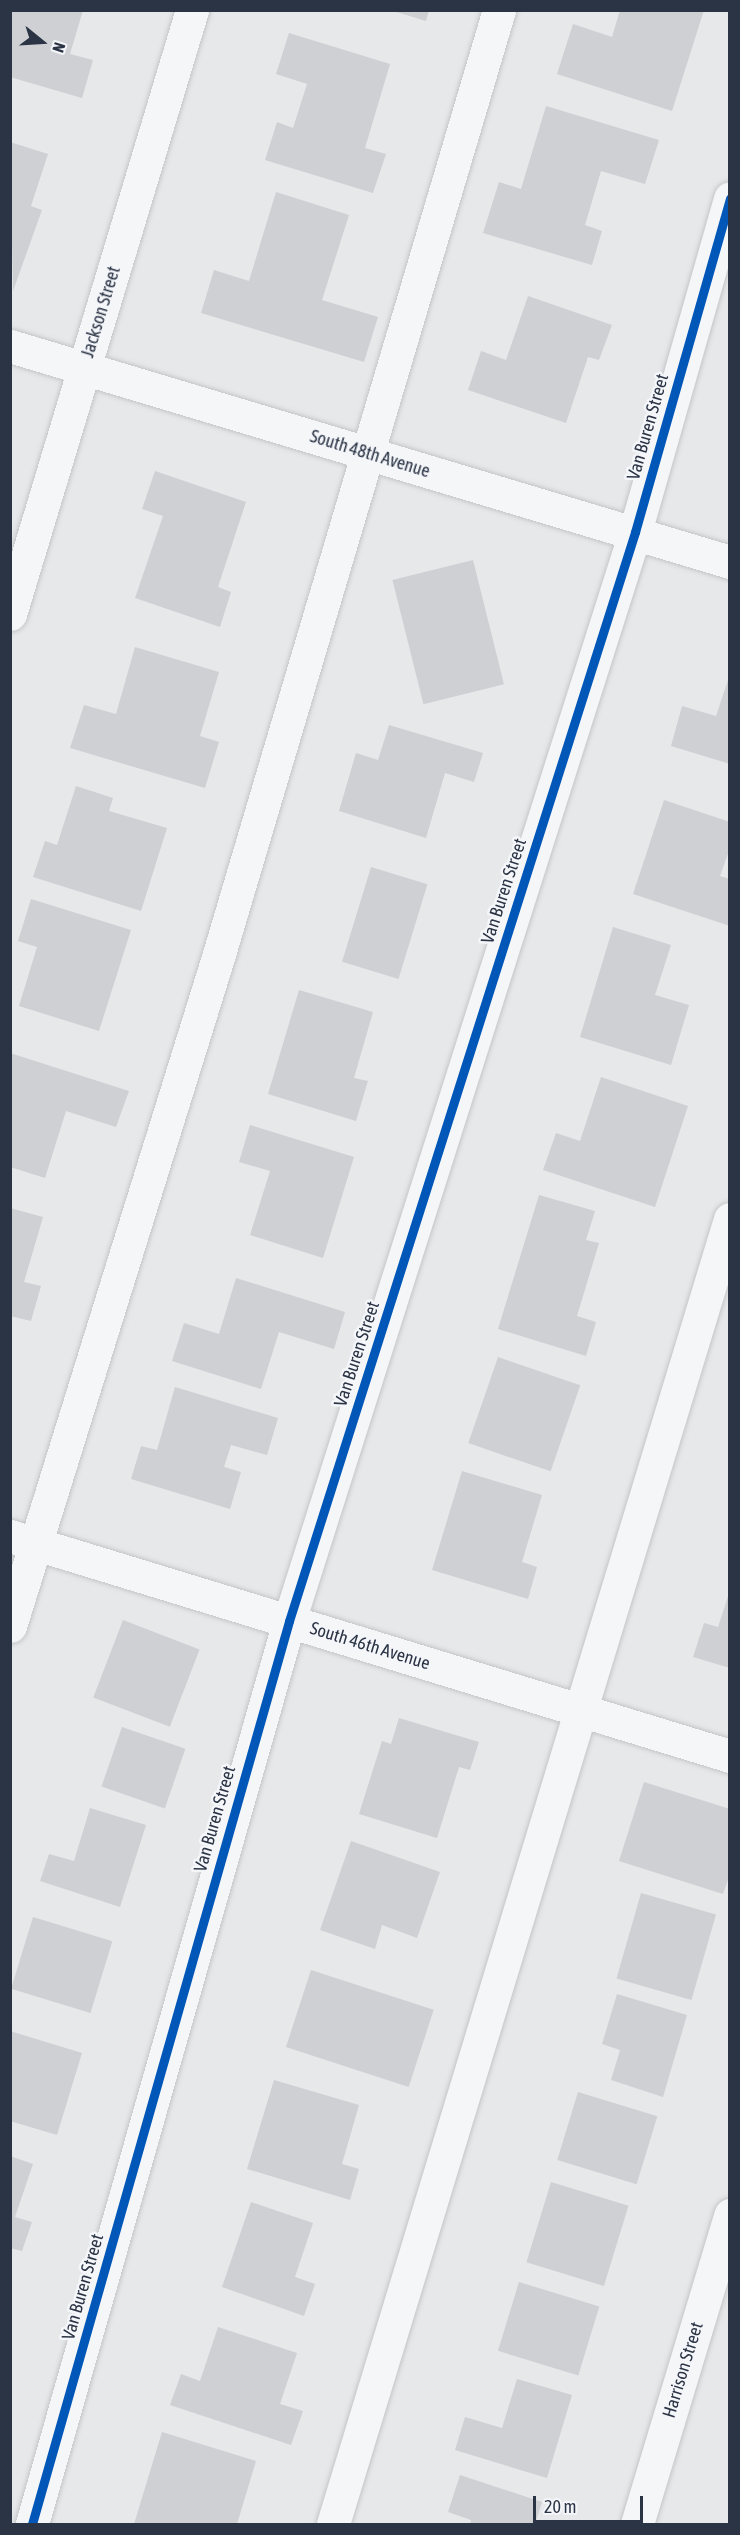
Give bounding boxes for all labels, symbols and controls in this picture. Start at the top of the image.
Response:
north arrow [12,12,72,72]
text: N [49,40,69,55]
street label: Jackson Street [77,264,125,360]
street label: Van Buren Street [623,372,673,482]
street label: South 48th Avenue [307,426,433,482]
street label: Van Buren Street [477,836,531,946]
street label: Van Buren Street [330,1299,384,1409]
street label: South 46th Avenue [307,1618,433,1674]
street label: Van Buren Street [190,1764,240,1874]
street label: Van Buren Street [58,2232,108,2342]
street label: Harrison Street [658,2319,708,2421]
scale bar [536,2484,646,2522]
text: 20 m [544,2496,576,2517]

